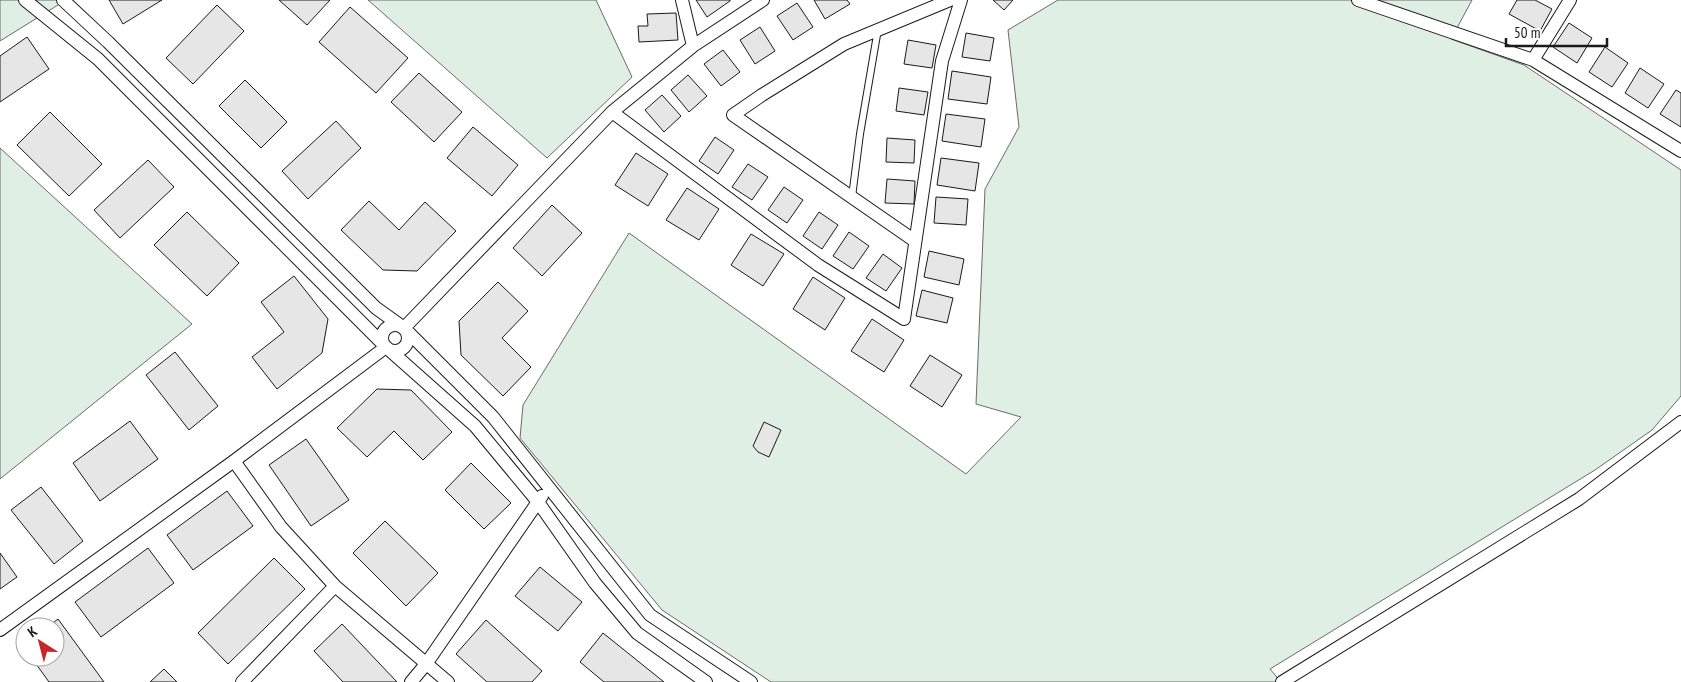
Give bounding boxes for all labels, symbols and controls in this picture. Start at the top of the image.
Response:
scale bar [1506,15,1607,47]
text: 50 m [1514,23,1540,42]
north arrow [15,617,65,667]
text: K [24,622,41,641]

